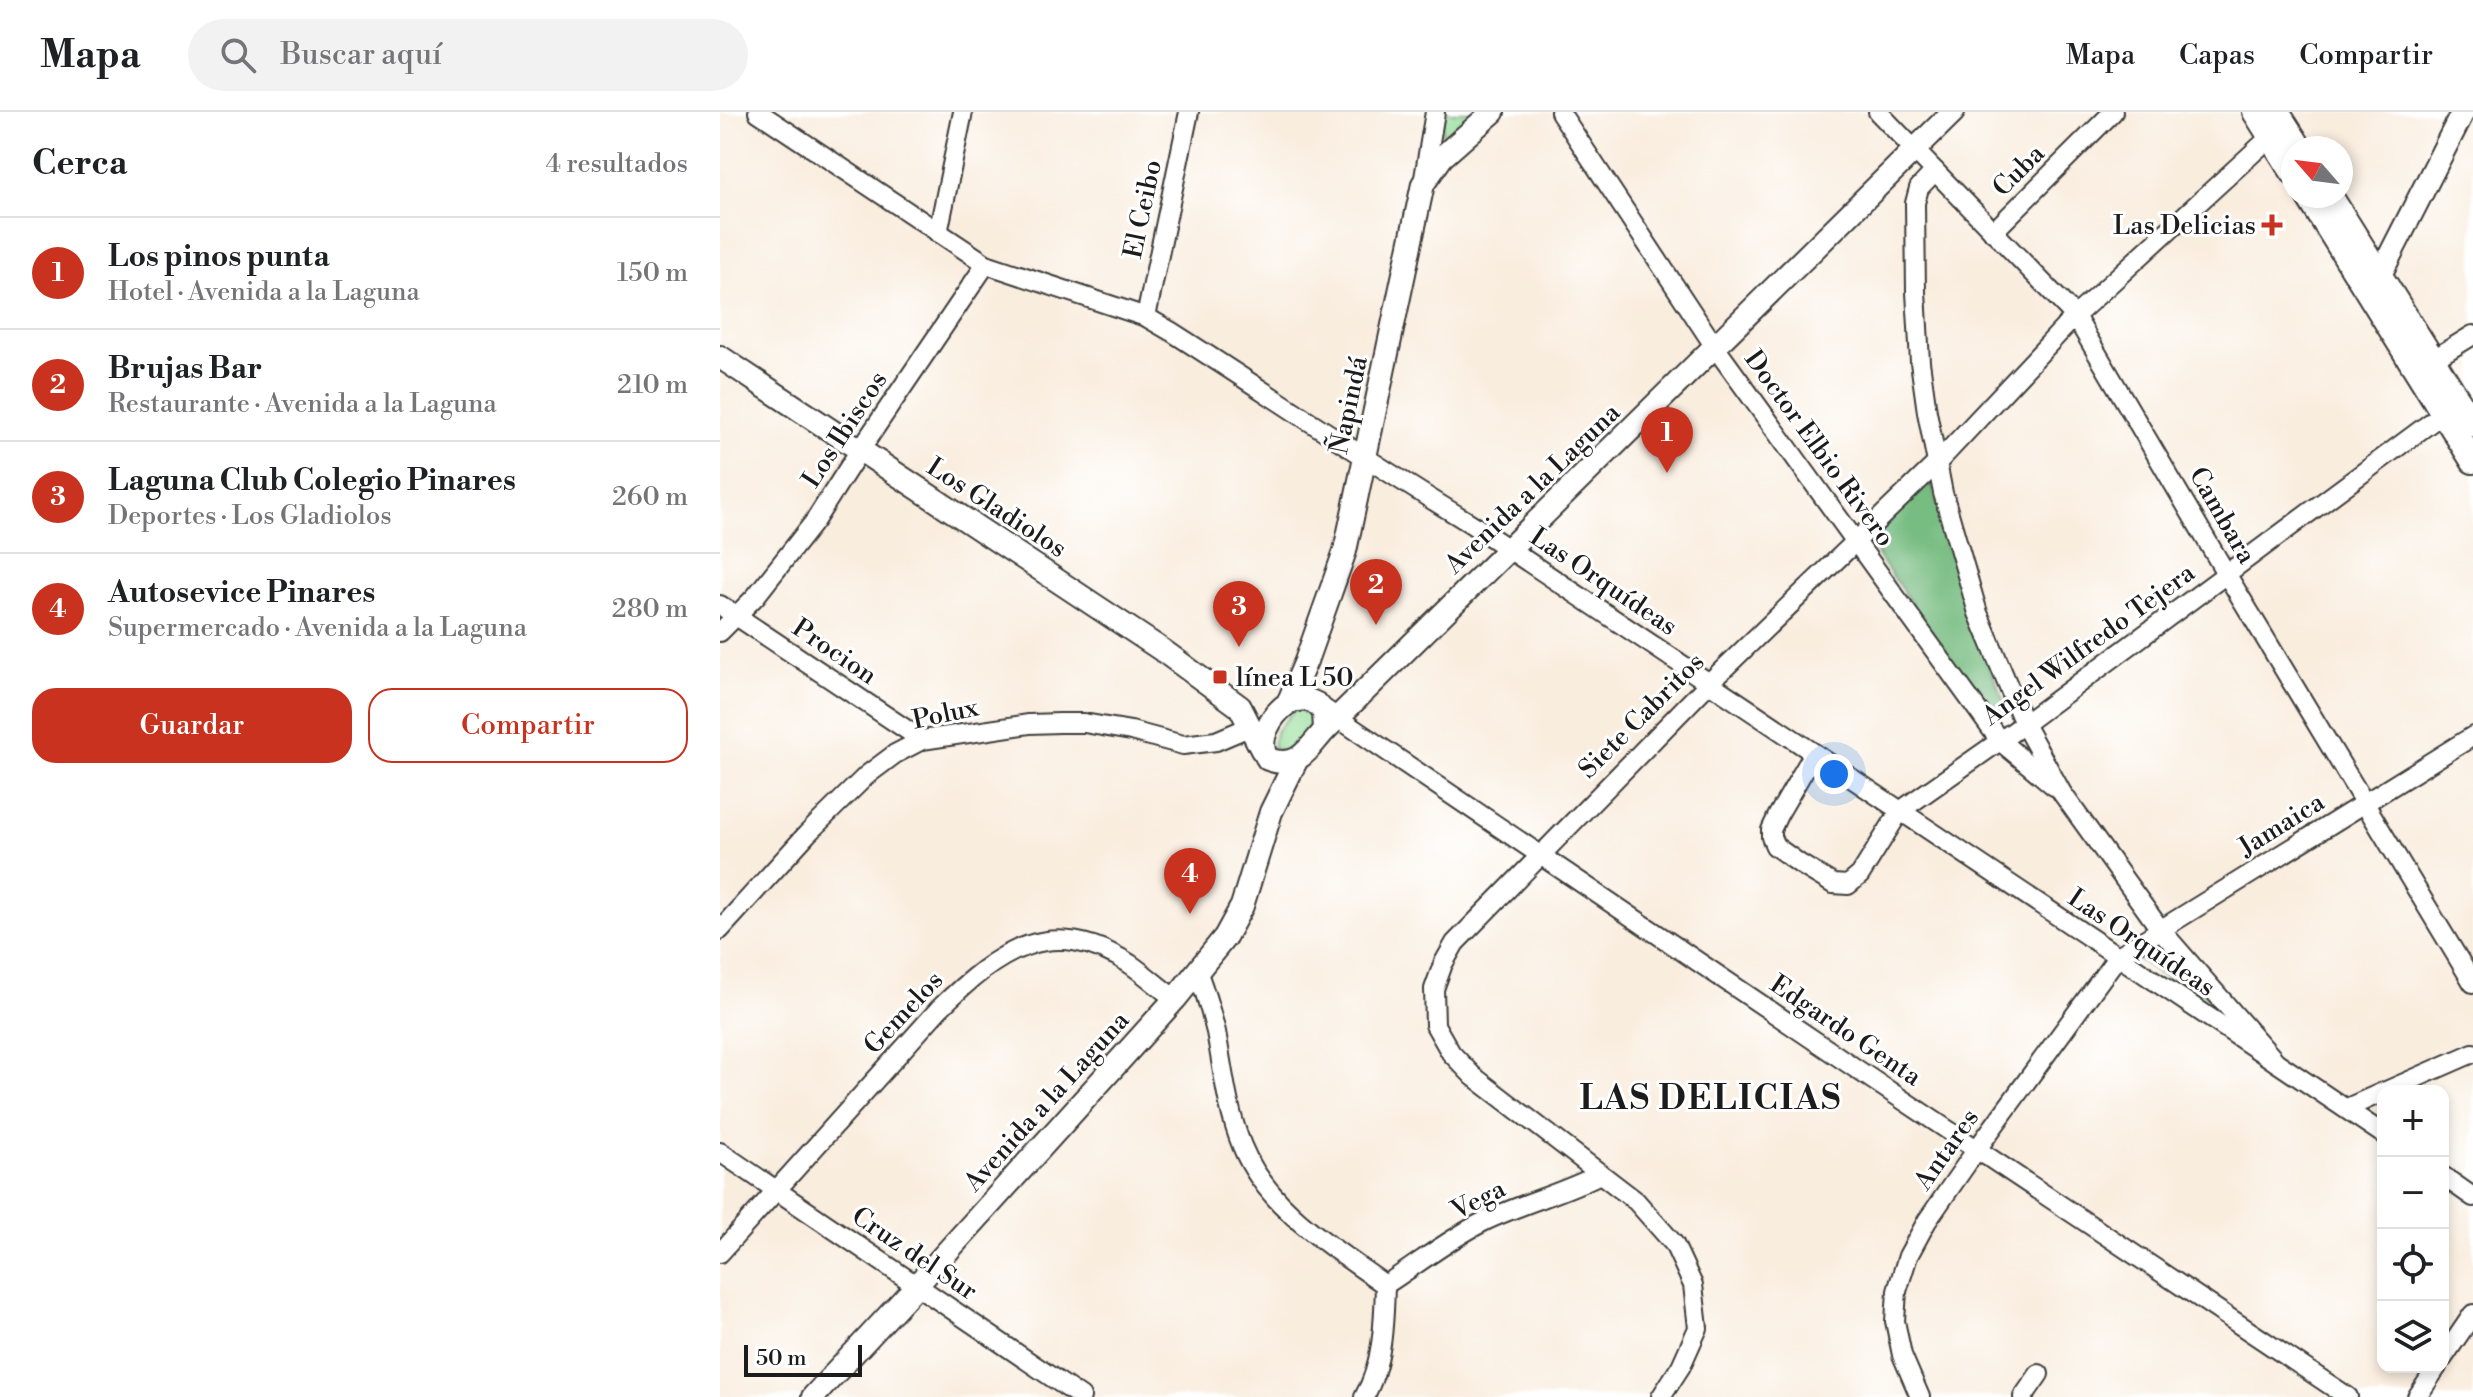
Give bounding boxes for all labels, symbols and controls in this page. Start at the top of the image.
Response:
search box [188,19,748,91]
text: Mapa [40,32,140,79]
icon: search [216,33,260,77]
text: Buscar aquí [280,36,442,74]
text: Mapa [2066,38,2135,73]
text: Capas [2179,38,2255,73]
text: Compartir [2299,38,2433,73]
north arrow [2281,136,2353,208]
street label: Cuba [1986,137,2052,203]
text: Cerca [32,143,127,185]
text: 4 resultados [546,148,688,180]
street label: El Ceibo [1117,157,1169,261]
place label: Las Delicias [2113,210,2256,242]
marker: Las Delicias [2263,216,2281,234]
text: Los pinos punta [108,238,330,276]
text: 1 [52,257,64,289]
text: 150 m [617,257,688,289]
text: Hotel · Avenida a la Laguna [108,276,420,308]
street label: Doctor Elbio Rivero [1737,344,1901,553]
text: Brujas Bar [108,350,262,388]
street label: Ñapindá [1322,352,1375,457]
street label: Los Ibiscos [795,365,894,494]
text: 2 [50,369,66,401]
text: 210 m [617,369,688,401]
text: Restaurante · Avenida a la Laguna [108,388,497,420]
street label: Avenida a la Laguna [1438,396,1628,581]
pin: 1 [1641,407,1693,473]
street label: Los Gladiolos [921,451,1072,565]
text: Laguna Club Colegio Pinares [108,462,516,500]
street label: Cambara [2182,462,2263,570]
text: 3 [50,481,66,513]
text: 260 m [612,481,688,513]
text: Deportes · Los Gladiolos [108,500,392,532]
street label: Las Orquídeas [1524,521,1683,643]
street label: Angel Wilfredo Tejera [1975,556,2202,733]
pin: 2 [1350,559,1402,625]
text: Autosevice Pinares [108,574,375,612]
pin: 3 [1213,581,1265,647]
text: 4 [49,593,67,625]
text: 280 m [612,593,688,625]
text: Supermercado · Avenida a la Laguna [108,612,527,644]
street label: Procion [786,612,883,692]
street label: Siete Cabritos [1572,646,1711,785]
place label: línea L 50 [1236,662,1354,694]
marker: línea L 50 [1211,668,1229,686]
button: Guardar [32,688,352,763]
button: Compartir [368,688,688,763]
street label: Polux [909,691,982,737]
your location [1814,754,1854,794]
street label: Jamaica [2232,786,2331,864]
pin: 4 [1164,848,1216,914]
street label: Las Orquídeas [2062,882,2221,1004]
street label: Gemelos [857,965,950,1061]
street label: Edgardo Genta [1764,968,1928,1094]
street label: Avenida a la Laguna [957,1004,1137,1199]
district label: LAS DELICIAS [1580,1078,1842,1120]
map controls [2377,1085,2449,1373]
button: + [2377,1085,2449,1157]
street label: Antares [1907,1103,1986,1197]
button: − [2377,1157,2449,1229]
street label: Vega [1445,1173,1511,1227]
street label: Cruz del Sur [846,1200,983,1307]
button: locate [2377,1229,2449,1301]
button: layers [2377,1301,2449,1373]
scale bar [744,1341,862,1377]
text: 50 m [756,1345,807,1372]

